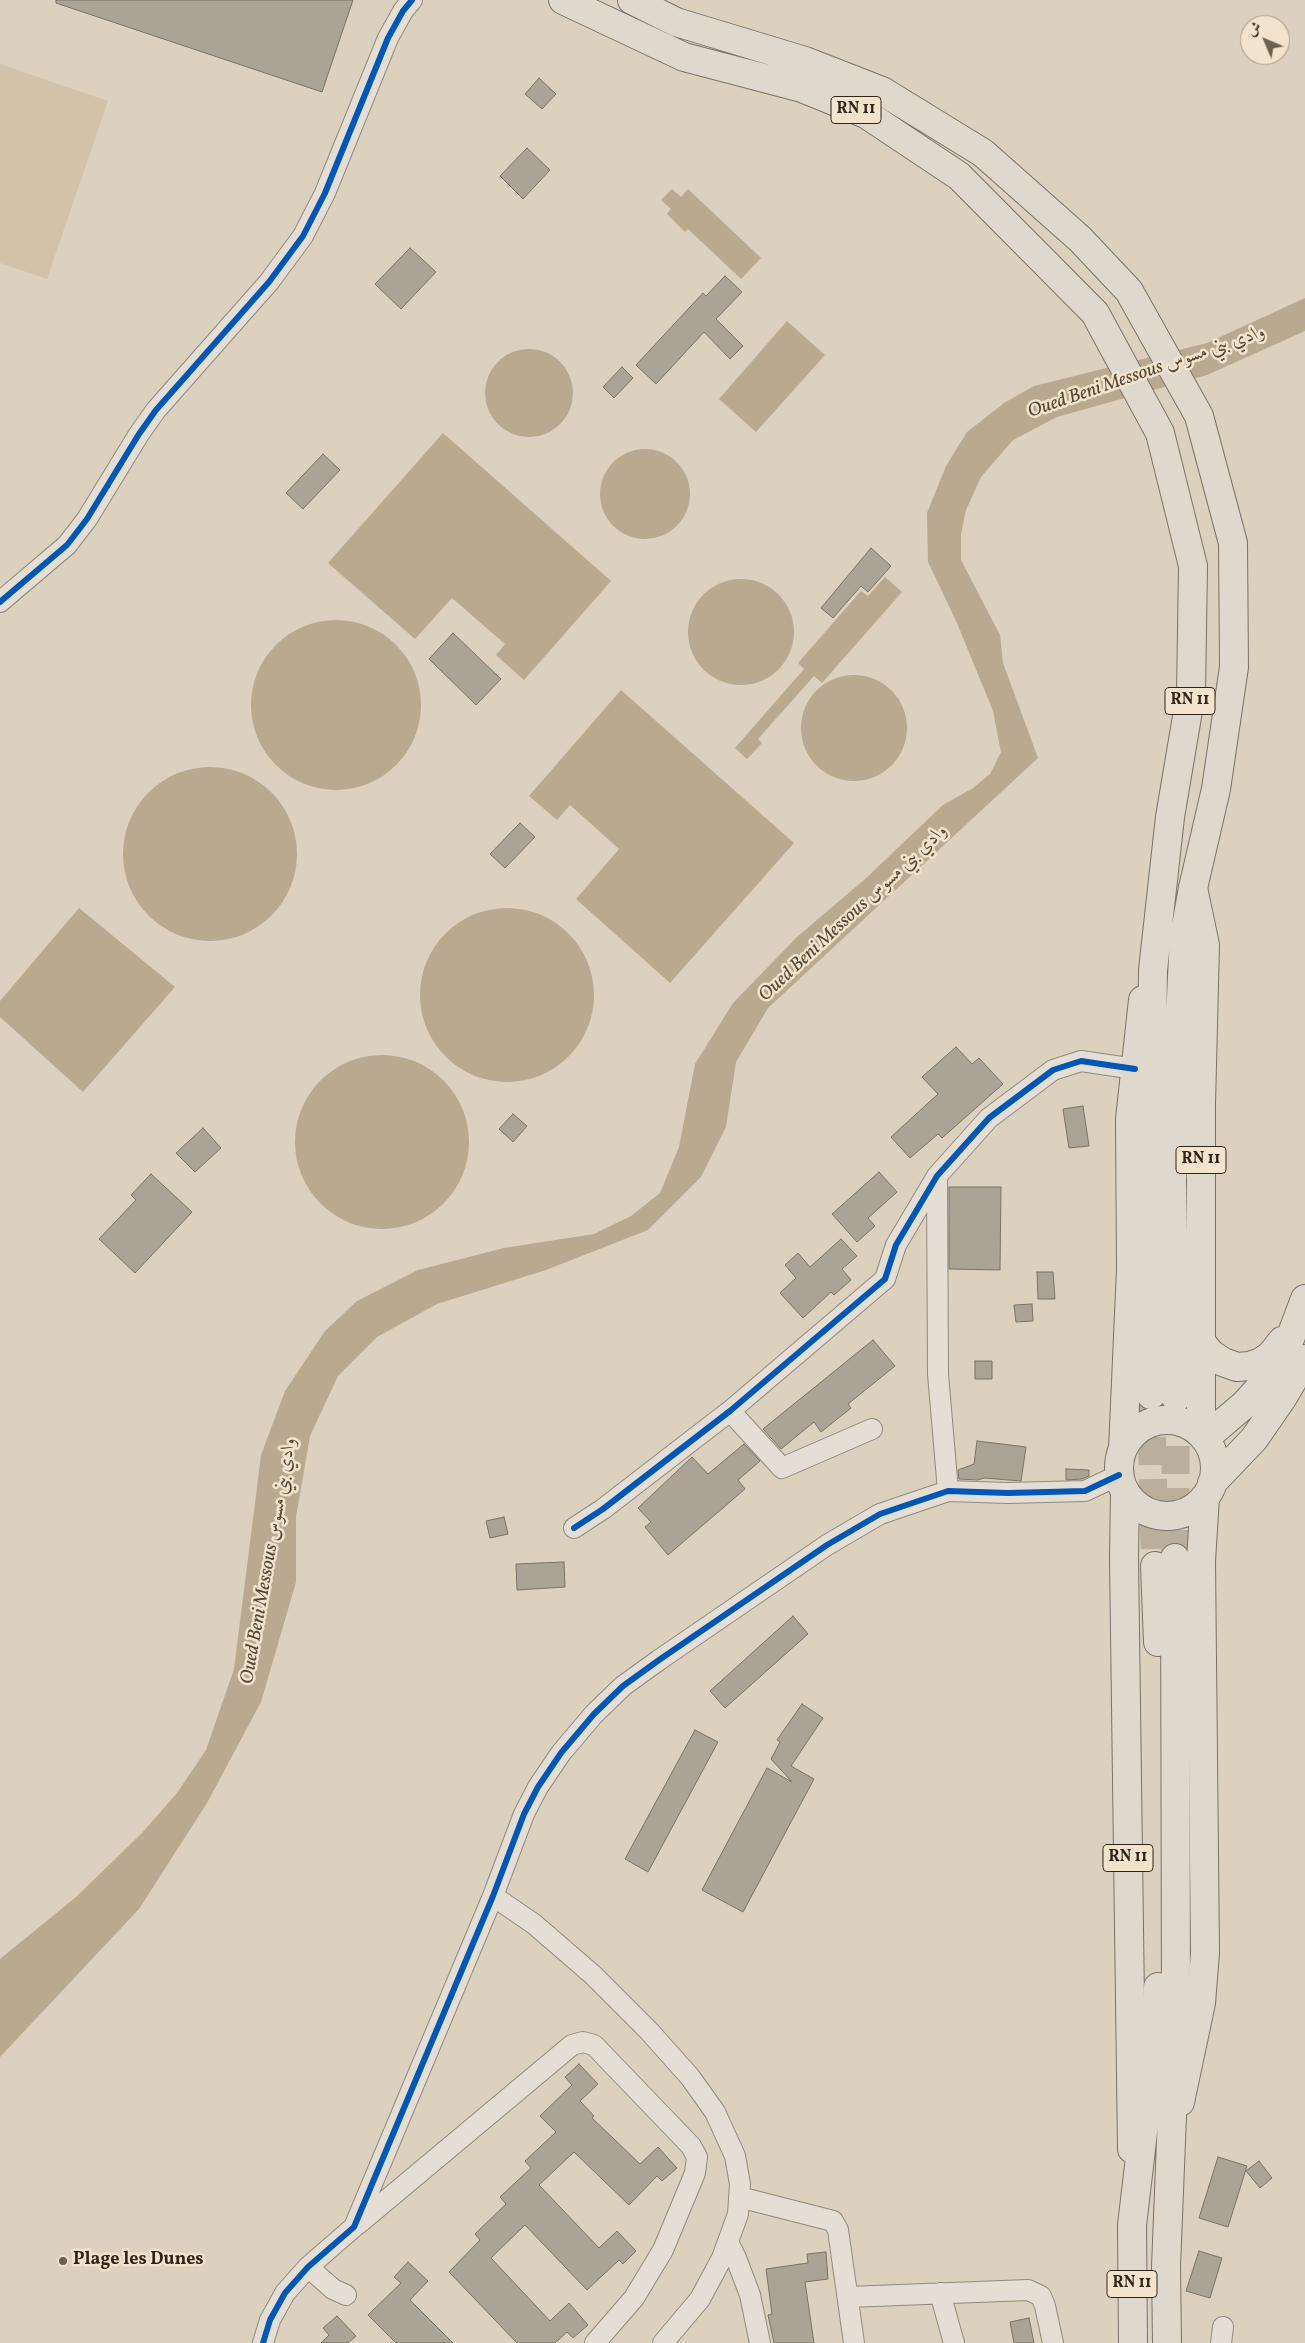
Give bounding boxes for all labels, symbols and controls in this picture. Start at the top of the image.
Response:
north arrow [1240,15,1290,65]
text: ش [1243,18,1266,41]
road number: RN 11 [831,96,881,124]
water label: Oued Beni Messous وادي بني مسوس [1025,322,1269,424]
road number: RN 11 [1165,688,1215,714]
water label: Oued Beni Messous وادي بني مسوس [755,820,953,1008]
road number: RN 11 [1176,1146,1226,1174]
water label: Oued Beni Messous وادي بني مسوس [237,1436,303,1686]
road number: RN 11 [1103,1845,1153,1872]
place label: Plage les Dunes [73,2250,204,2272]
marker: Plage les Dunes [57,2255,69,2267]
road number: RN 11 [1107,2270,1157,2298]

